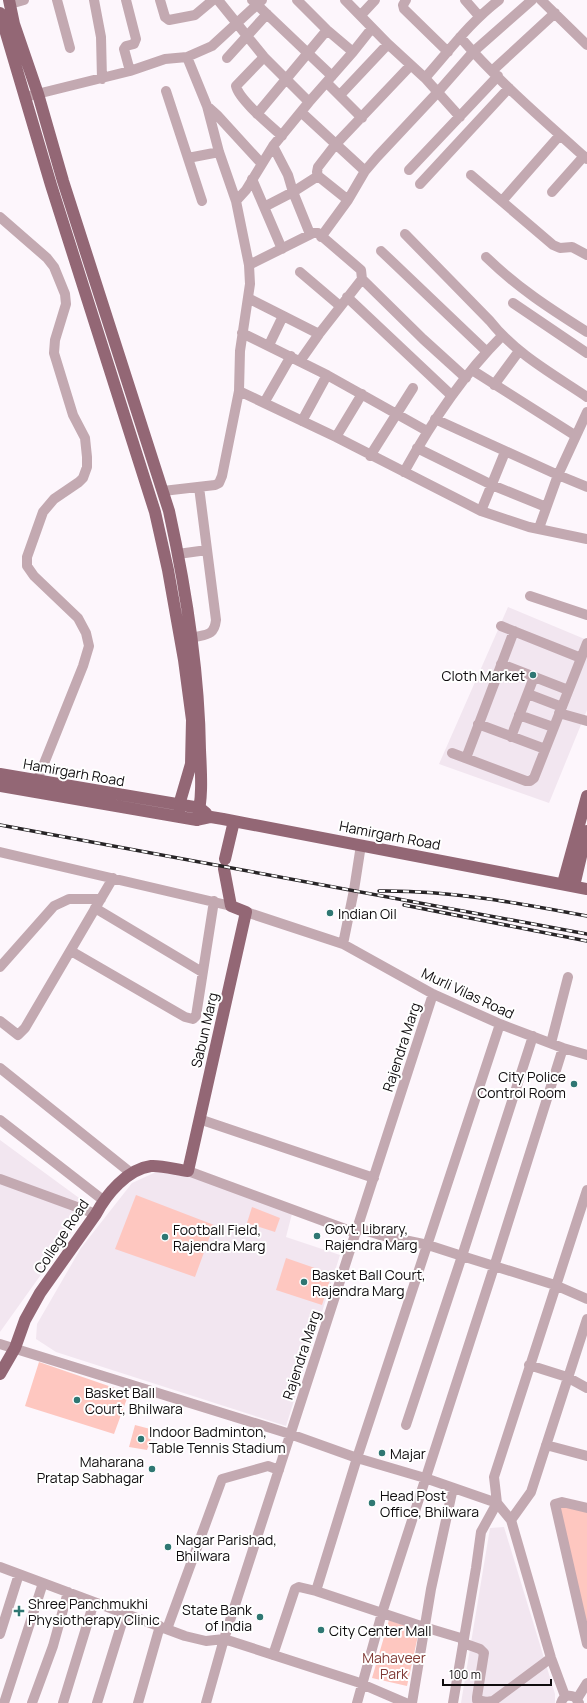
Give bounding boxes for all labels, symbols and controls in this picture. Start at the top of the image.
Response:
place label: Cloth Market [442,666,525,685]
marker: Cloth Market [528,670,538,680]
street label: Hamirgarh Road [22,754,126,790]
street label: Hamirgarh Road [338,816,442,854]
place label: Indian Oil [338,904,397,923]
marker: Indian Oil [325,908,335,918]
street label: Murli Vilas Road [419,963,517,1023]
street label: Sabun Marg [186,990,222,1070]
street label: Rajendra Marg [378,1000,424,1094]
place label: City Police Control Room [477,1067,566,1102]
marker: City Police Control Room [569,1079,579,1089]
street label: College Road [29,1195,93,1277]
place label: Govt. Library, Rajendra Marg [325,1219,418,1254]
place label: Football Field, Rajendra Marg [173,1220,266,1255]
marker: Govt. Library, Rajendra Marg [312,1231,322,1241]
marker: Football Field, Rajendra Marg [160,1232,170,1242]
place label: Basket Ball Court, Rajendra Marg [312,1265,426,1300]
marker: Basket Ball Court, Rajendra Marg [299,1277,309,1287]
street label: Rajendra Marg [278,1308,324,1402]
place label: Basket Ball Court, Bhilwara [85,1383,183,1418]
marker: Basket Ball Court, Bhilwara [72,1395,82,1405]
place label: Indoor Badminton, Table Tennis Stadium [149,1422,286,1457]
marker: Indoor Badminton, Table Tennis Stadium [136,1434,146,1444]
place label: Majar [390,1444,426,1463]
marker: Majar [377,1448,387,1458]
place label: Maharana Pratap Sabhagar [37,1452,144,1487]
marker: Maharana Pratap Sabhagar [147,1464,157,1474]
place label: Head Post Office, Bhilwara [380,1486,479,1521]
marker: Head Post Office, Bhilwara [367,1498,377,1508]
place label: Nagar Parishad, Bhilwara [176,1530,277,1565]
marker: Nagar Parishad, Bhilwara [163,1542,173,1552]
place label: Shree Panchmukhi Physiotherapy Clinic [28,1594,160,1629]
place label: State Bank of India [182,1600,253,1635]
marker: Shree Panchmukhi Physiotherapy Clinic [13,1605,25,1617]
marker: State Bank of India [255,1612,265,1622]
place label: City Center Mall [329,1621,432,1640]
marker: City Center Mall [316,1625,326,1635]
park label: Mahaveer Park [362,1648,426,1683]
scale bar [443,1661,551,1687]
text: 100 m [449,1666,481,1683]

